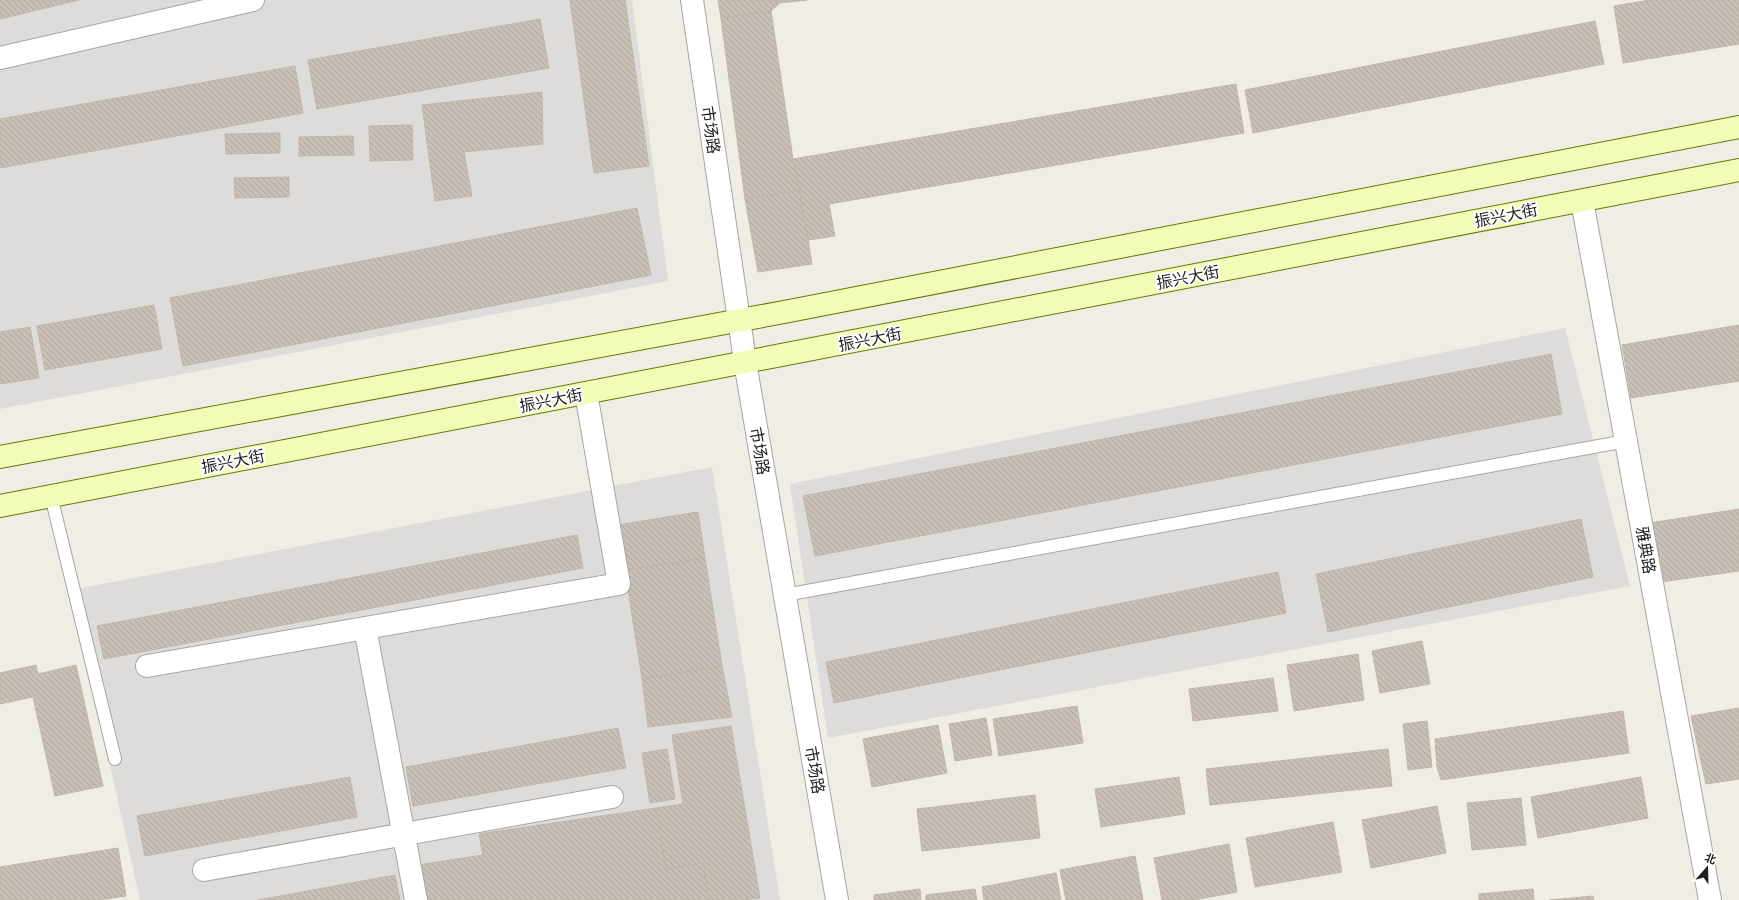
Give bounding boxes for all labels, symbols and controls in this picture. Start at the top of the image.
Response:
street label: 市场路 [699,105,722,155]
street label: 振兴大街 [1473,201,1539,230]
street label: 振兴大街 [1155,263,1221,292]
street label: 振兴大街 [837,325,903,354]
street label: 振兴大街 [518,386,584,415]
street label: 市场路 [747,426,772,476]
street label: 振兴大街 [200,447,266,476]
street label: 雅典路 [1633,525,1658,575]
street label: 市场路 [802,745,827,795]
north arrow [1687,848,1727,888]
text: 北 [1703,852,1717,866]

